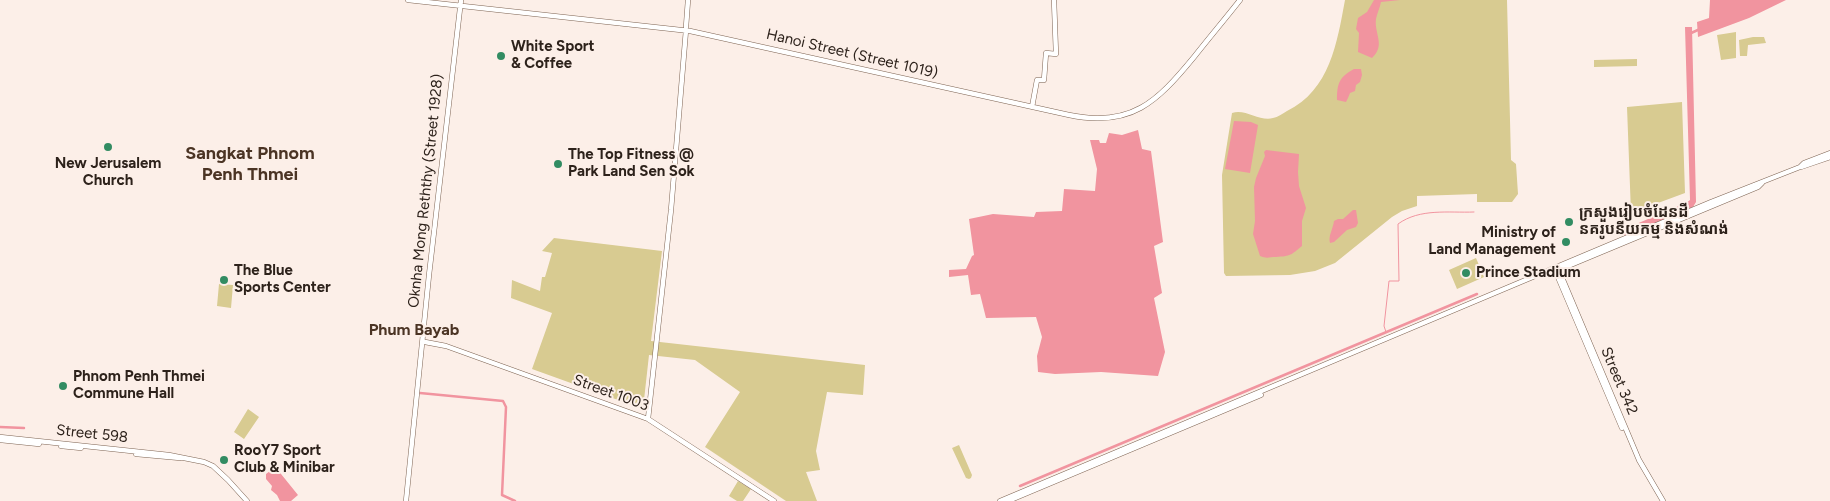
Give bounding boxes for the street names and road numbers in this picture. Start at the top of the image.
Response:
street label: Hanoi Street (Street 1019) [764,25,940,83]
street label: Oknha Mong Reththy (Street 1928) [405,73,447,309]
street label: Street 342 [1597,345,1641,417]
street label: Street 1003 [571,371,651,415]
street label: Street 598 [55,421,129,447]

